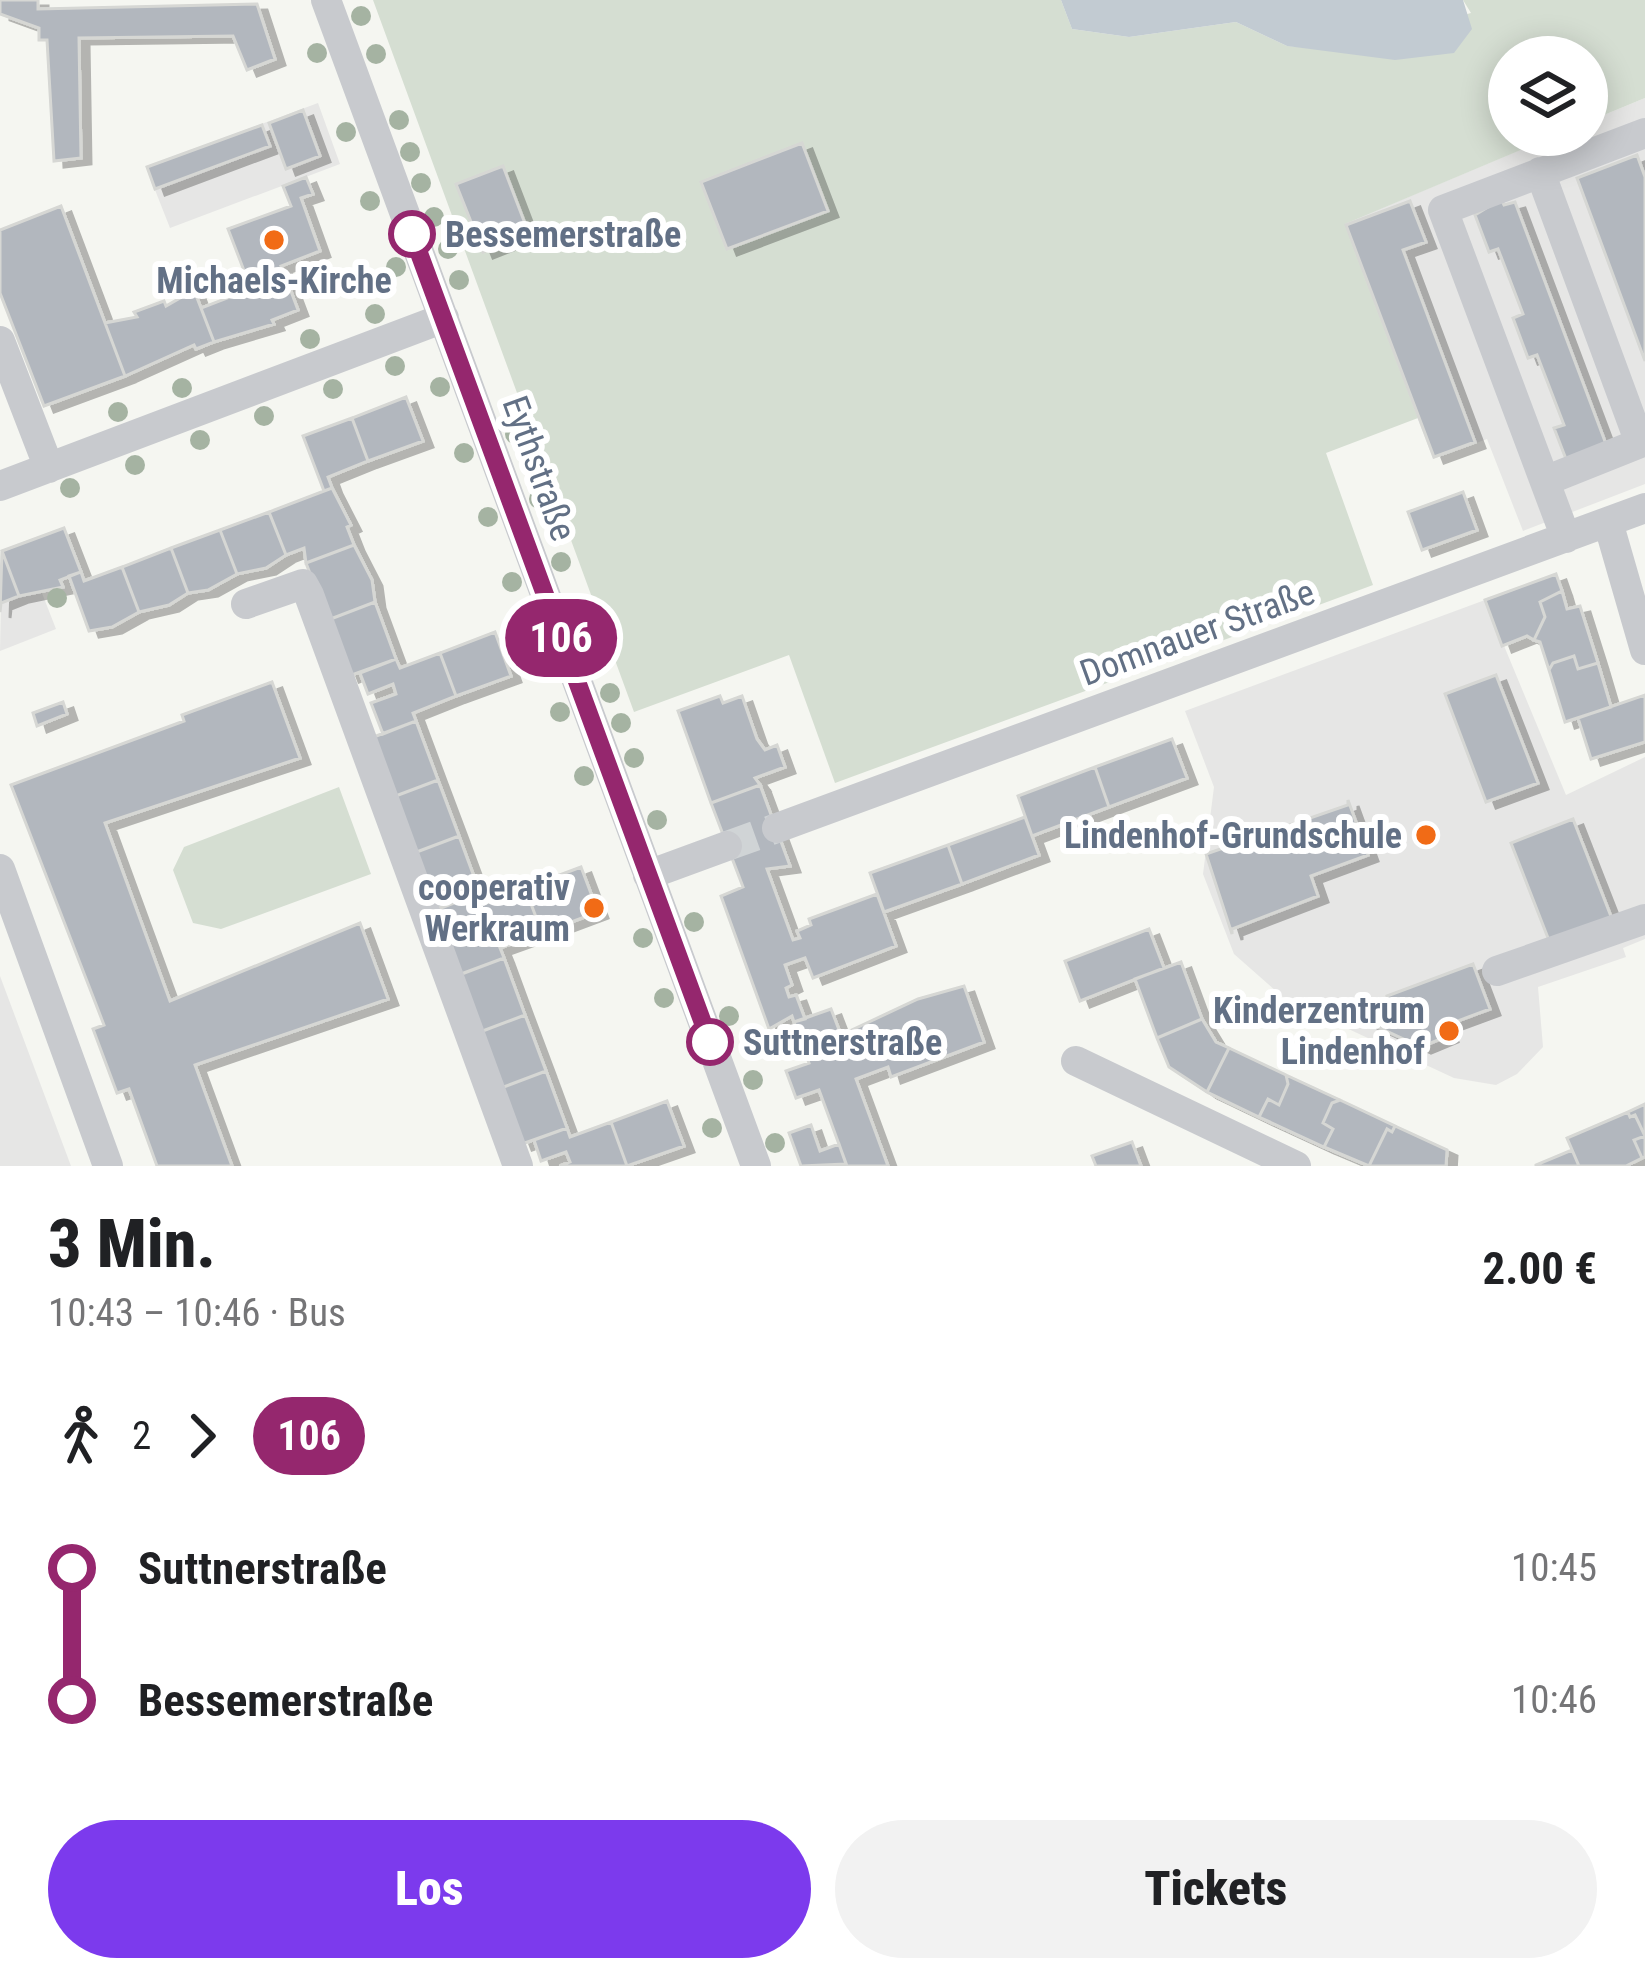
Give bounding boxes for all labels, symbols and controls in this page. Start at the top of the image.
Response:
map controls [1488,36,1608,156]
button: layers [1488,36,1608,156]
marker: Bessemerstraße [390,212,434,256]
place label: Bessemerstraße [445,214,681,256]
marker: Michaels-Kirche [261,227,287,253]
place label: Michaels-Kirche [156,260,392,302]
street label: Eythstraße [494,390,585,546]
street label: Domnauer Straße [1074,571,1320,695]
line badge: 106 [492,599,630,677]
text: 106 [529,613,593,662]
place label: Lindenhof-Grundschule [1064,815,1402,857]
marker: Lindenhof-Grundschule [1413,822,1439,848]
place label: cooperativ Werkraum [418,867,570,950]
marker: cooperativ Werkraum [581,895,607,921]
place label: Kinderzentrum Lindenhof [1213,990,1425,1073]
marker: Kinderzentrum Lindenhof [1436,1018,1462,1044]
marker: Suttnerstraße [688,1020,732,1064]
place label: Suttnerstraße [743,1022,942,1064]
text: 3 Min. [48,1206,216,1283]
text: 2.00 € [1483,1242,1597,1295]
text: 10:43 – 10:46 · Bus [48,1290,346,1336]
icon: walk [48,1403,114,1469]
icon: forward [169,1403,235,1469]
text: 106 [277,1411,341,1460]
text: 2 [132,1413,151,1459]
text: Suttnerstraße [138,1542,387,1595]
text: 10:45 [1511,1545,1597,1591]
text: Bessemerstraße [138,1674,433,1727]
text: 10:46 [1511,1677,1597,1723]
button: Los [48,1820,811,1958]
button: Tickets [835,1820,1597,1958]

